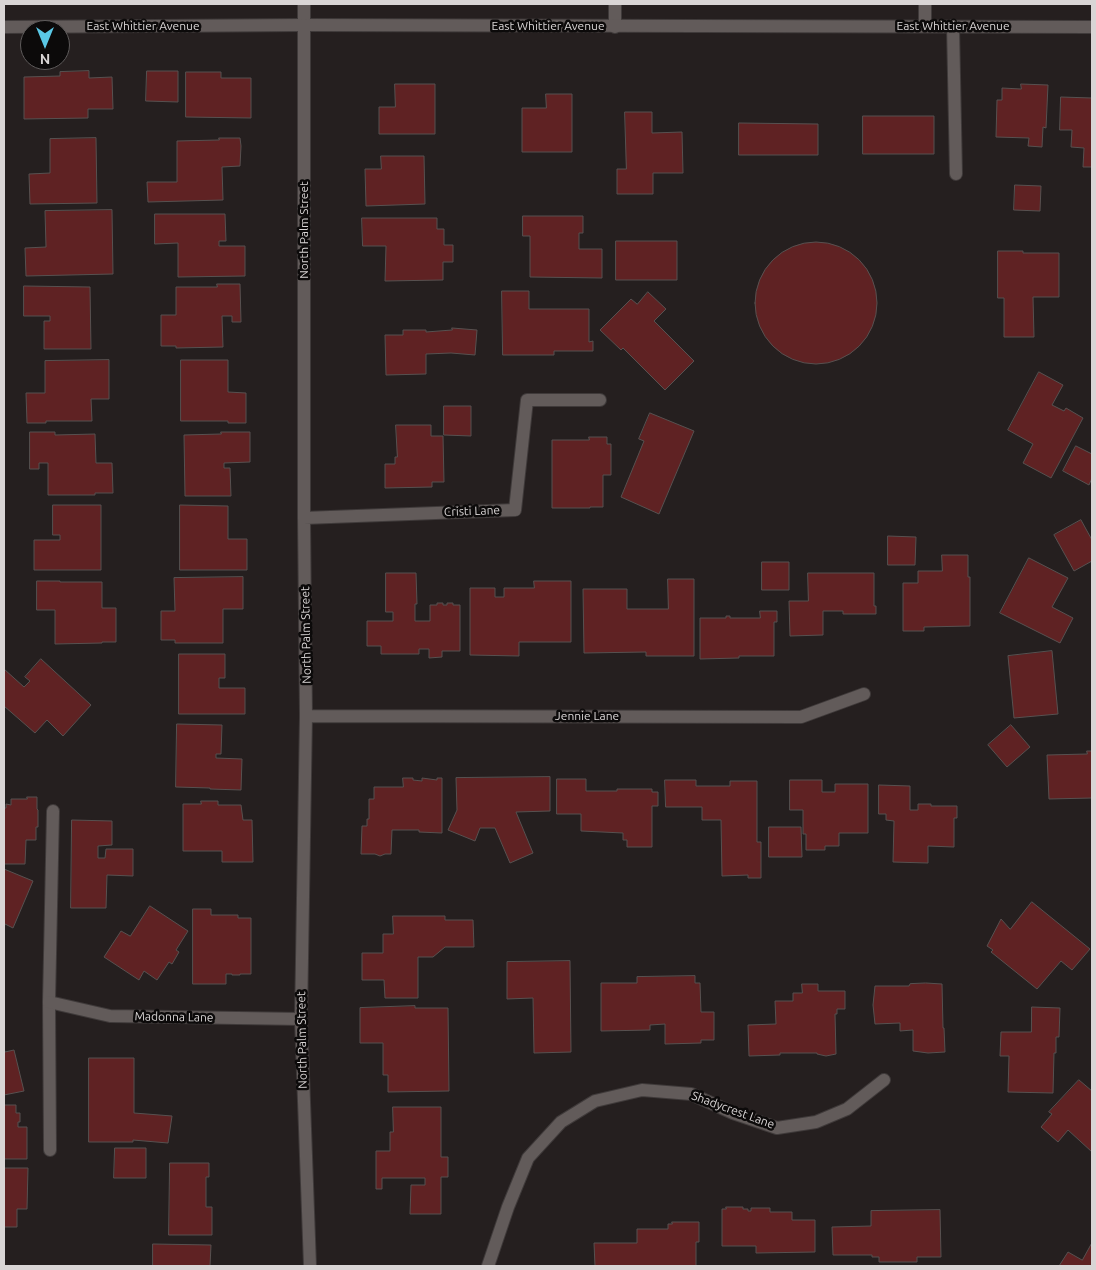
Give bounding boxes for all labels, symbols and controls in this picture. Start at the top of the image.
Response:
street label: East Whittier Avenue [86,19,200,33]
street label: East Whittier Avenue [491,19,605,33]
street label: East Whittier Avenue [896,19,1010,33]
north arrow [20,20,70,70]
text: N [40,51,50,67]
street label: North Palm Street [297,181,311,279]
street label: Cristi Lane [444,503,500,519]
street label: North Palm Street [298,586,314,684]
street label: Jennie Lane [555,709,619,723]
street label: North Palm Street [294,991,310,1089]
street label: Madonna Lane [134,1009,214,1025]
street label: Shadycrest Lane [690,1088,776,1132]

